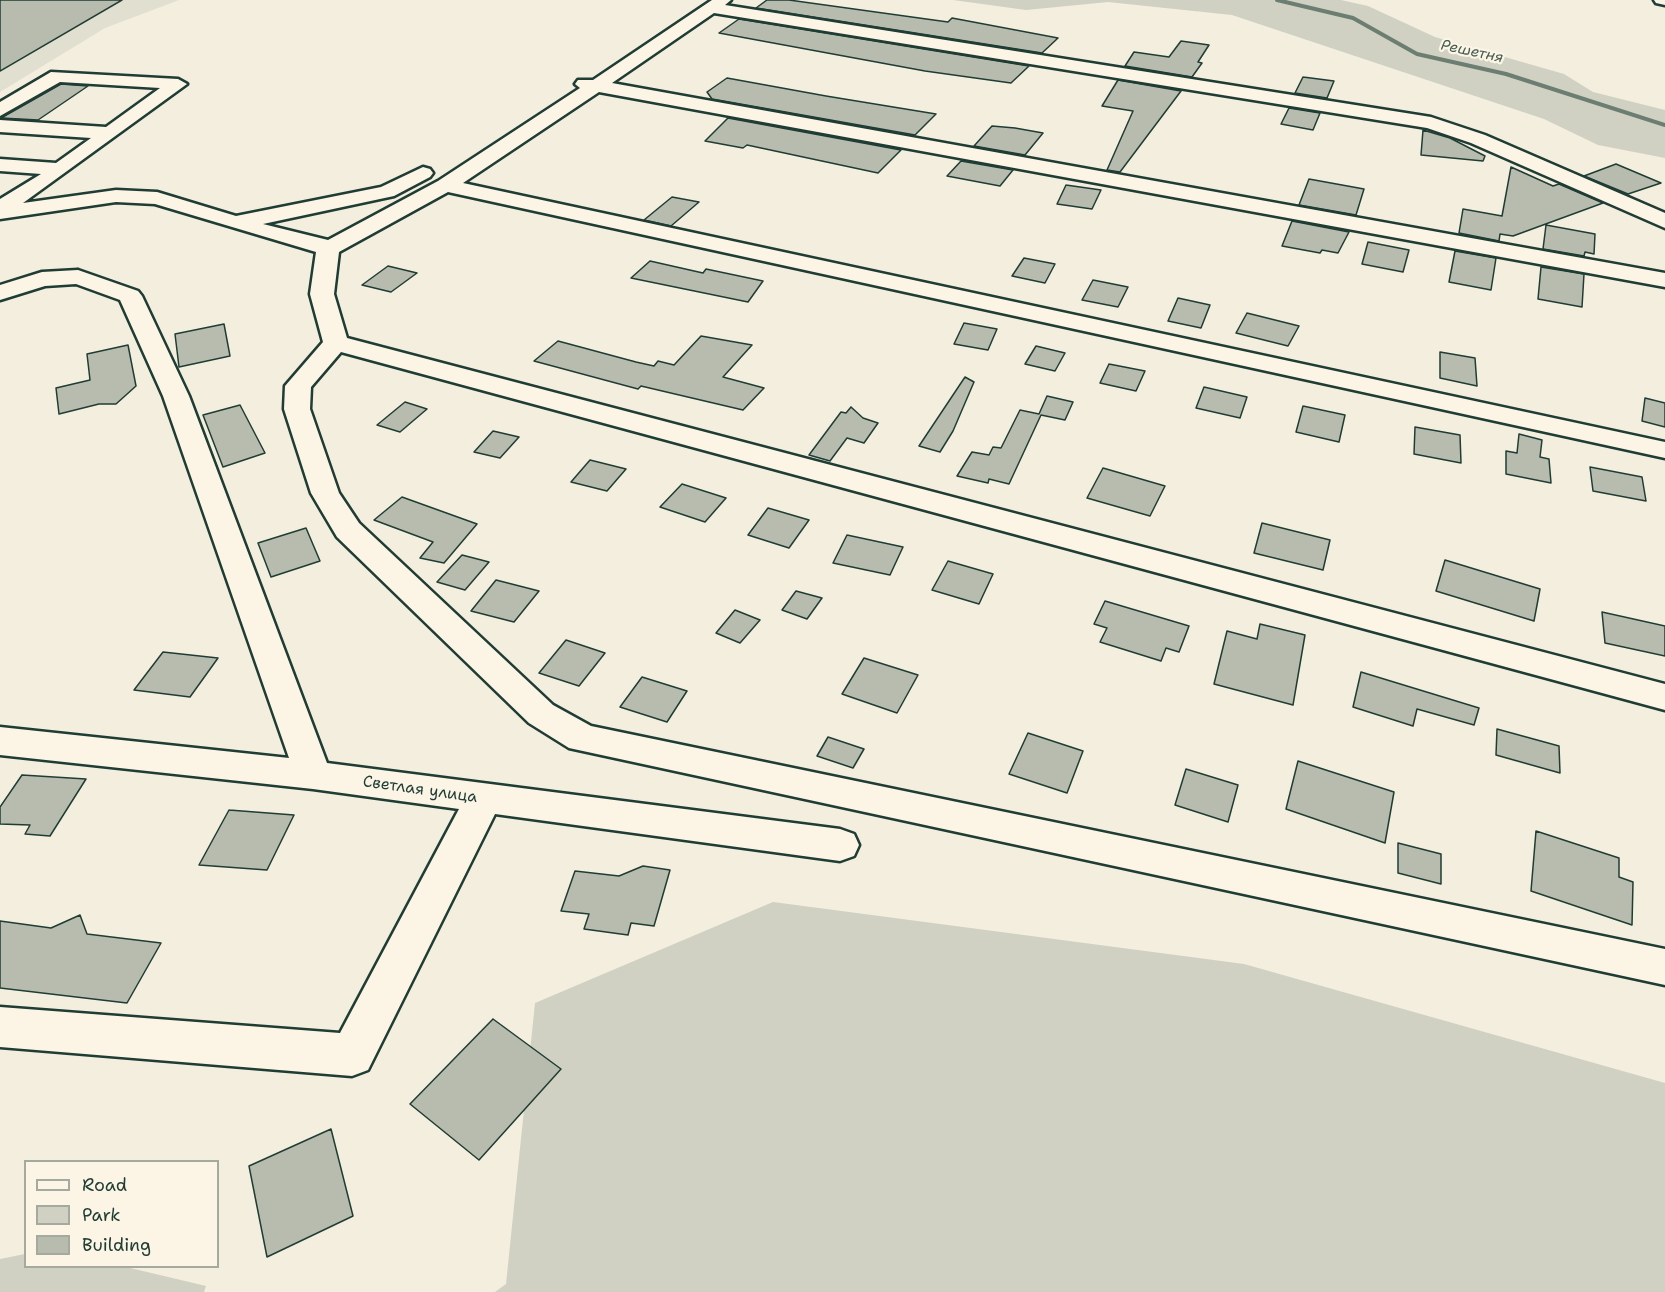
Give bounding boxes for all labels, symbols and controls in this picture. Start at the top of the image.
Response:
water label: Решетня [1439,37,1505,67]
street label: Светлая улица [362,772,478,808]
legend [24,1160,219,1268]
text: Road [82,1173,127,1197]
text: Park [82,1203,121,1227]
text: Building [82,1233,151,1257]

